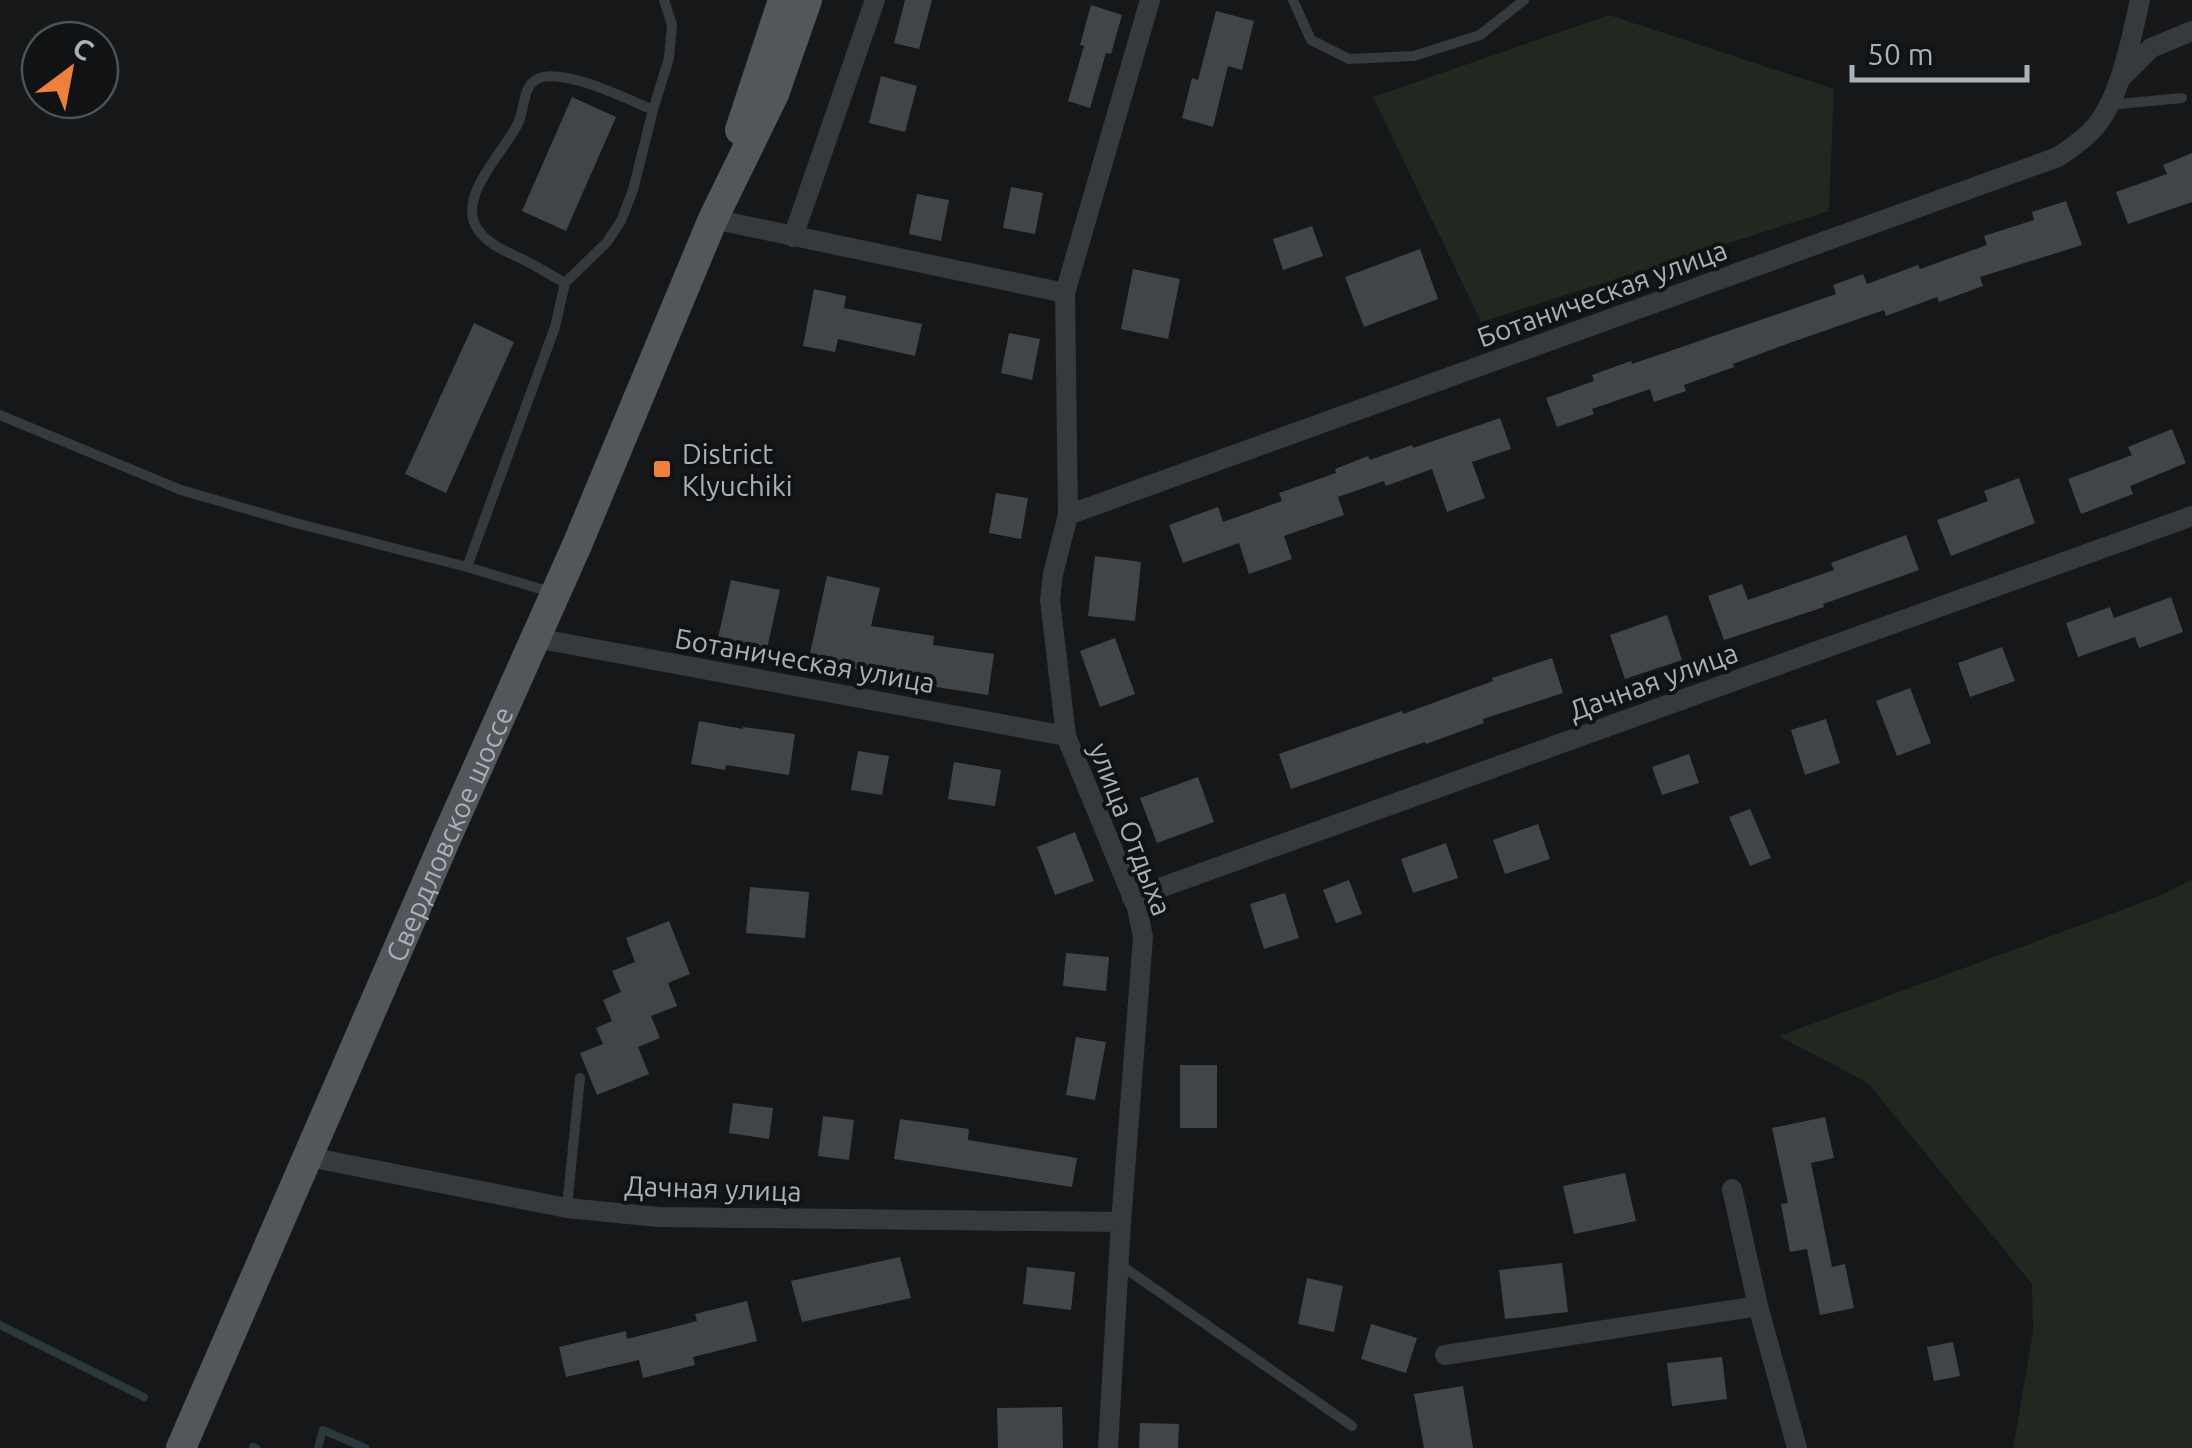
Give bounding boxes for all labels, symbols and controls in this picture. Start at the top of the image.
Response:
north arrow [20,20,120,120]
scale bar [1852,20,2027,82]
text: С [68,30,99,66]
text: 50 m [1867,37,1934,71]
street label: Ботаническая улица [1473,233,1731,353]
place label: District Klyuchiki [682,438,793,501]
marker: District Klyuchiki [651,458,673,480]
street label: Ботаническая улица [673,622,937,698]
street label: Дачная улица [1564,636,1742,726]
street label: Свердловское шоссе [379,701,519,966]
street label: улица Отдыха [1084,738,1178,920]
street label: Дачная улица [624,1169,802,1207]

